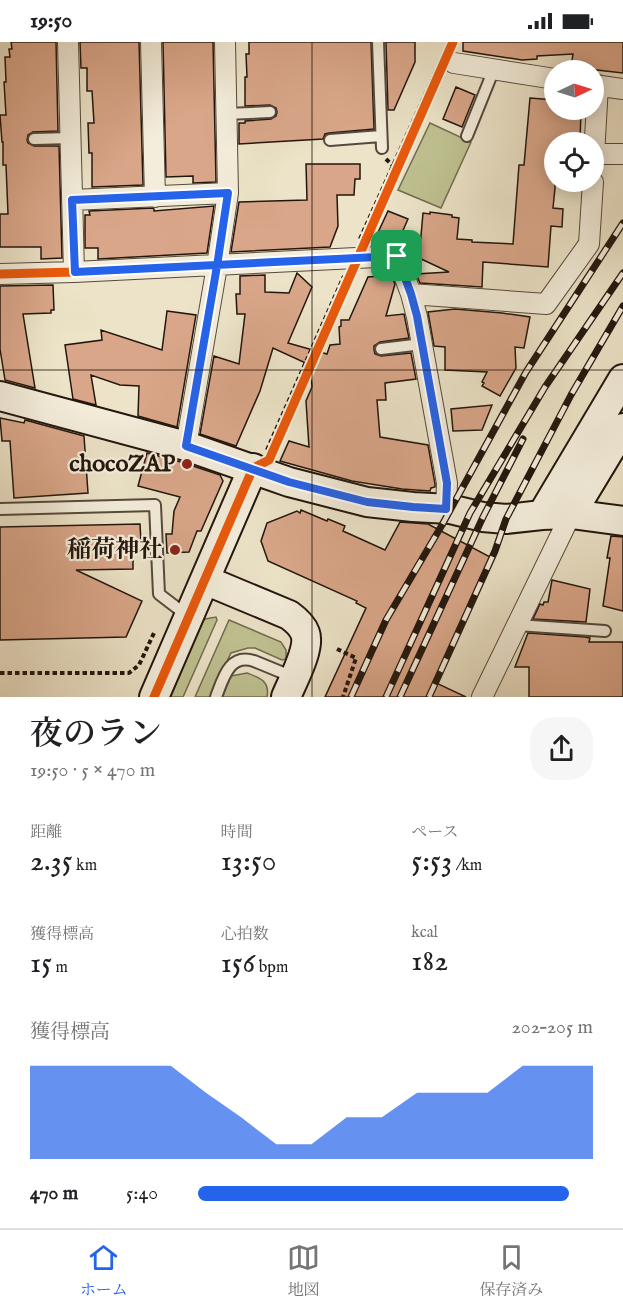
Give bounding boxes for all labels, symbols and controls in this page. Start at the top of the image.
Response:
text: 19:50 [30,7,72,35]
north arrow [544,60,604,120]
map controls [544,60,604,192]
button: locate [544,132,604,192]
pin [371,230,422,281]
icon: arrive [380,239,413,272]
place label: chocoZAP [69,449,175,480]
marker: chocoZAP [180,457,194,471]
place label: 稲荷神社 [67,535,163,566]
marker: 稲荷神社 [168,543,182,557]
text: 夜のラン [30,714,162,756]
button: share [530,717,593,780]
text: 19:50 · 5 × 470 m [30,758,155,783]
text: 距離 [30,823,62,843]
text: 時間 [221,823,253,843]
text: ペース [411,823,459,843]
text: 2.35 [30,843,73,881]
text: 13:50 [221,843,276,881]
text: 5:53 [411,843,452,881]
text: km [73,856,97,876]
text: /km [452,856,482,876]
text: kcal [411,923,438,943]
text: 獲得標高 [30,925,94,945]
text: 心拍数 [221,925,269,945]
text: 182 [411,943,448,981]
text: 15 [30,945,52,983]
text: 156 [221,945,255,983]
text: m [52,958,68,978]
text: bpm [255,958,288,978]
text: 202–205 m [511,1015,593,1040]
text: 獲得標高 [30,1020,110,1045]
text: 470 m [30,1181,78,1206]
text: 5:40 [126,1181,158,1206]
tab: ホーム [80,1241,128,1301]
tab: 地図 [287,1241,320,1301]
tab: 保存済み [479,1241,543,1301]

